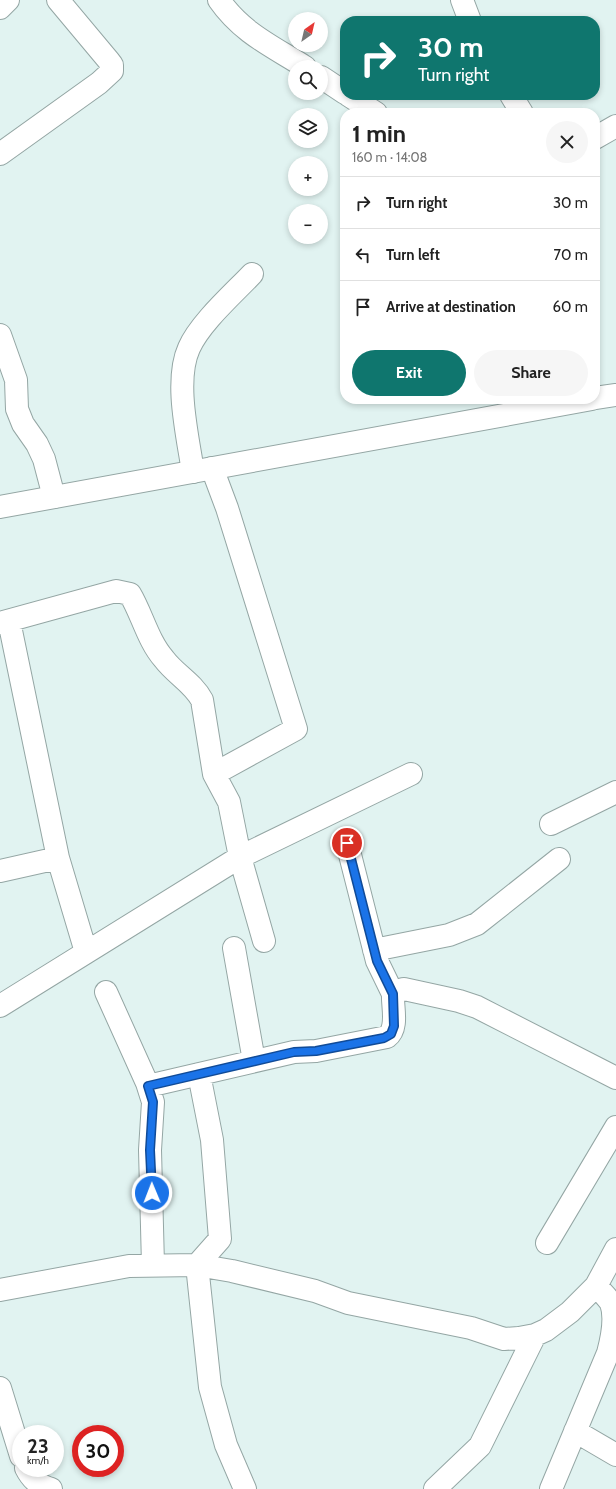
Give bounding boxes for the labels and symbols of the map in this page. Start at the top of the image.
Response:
north arrow [288,12,328,52]
pin [330,826,364,860]
position arrow [131,1172,173,1214]
speed limit sign: 30 [72,1425,124,1477]

